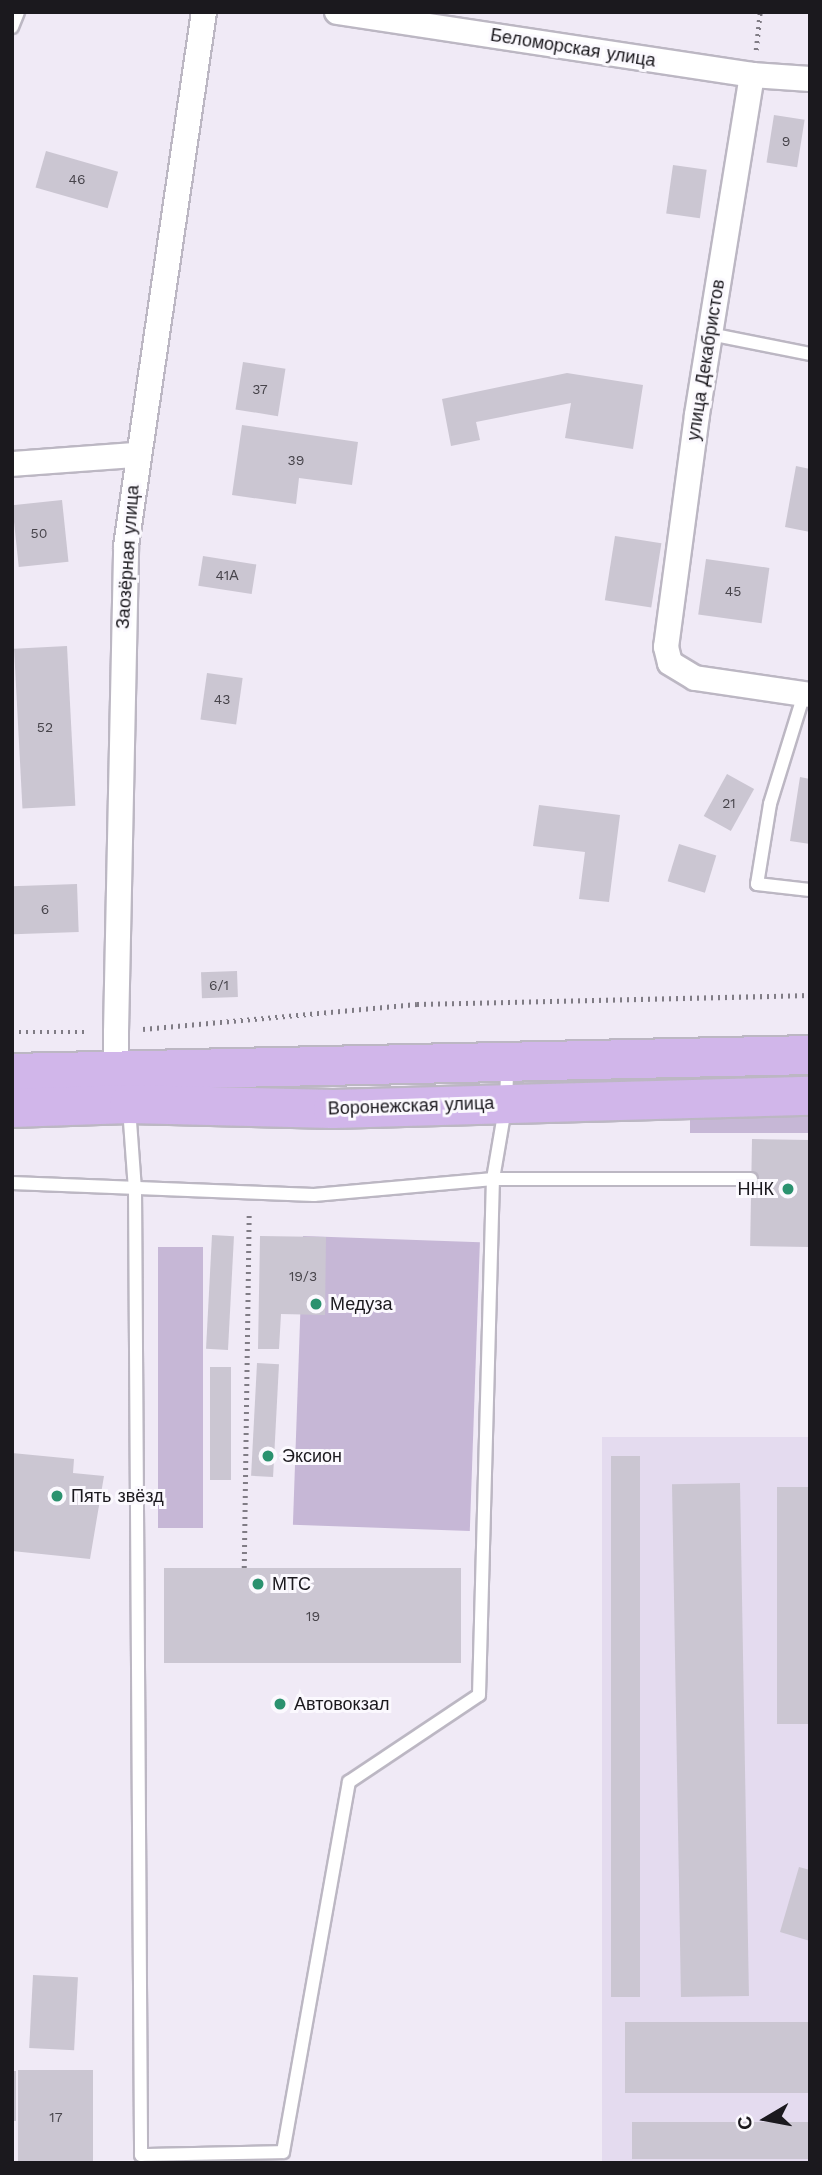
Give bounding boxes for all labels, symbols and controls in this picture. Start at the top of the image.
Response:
street label: Беломорская улица [489,24,657,72]
house number: 9 [782,133,790,149]
house number: 46 [68,171,86,187]
street label: улица Декабристов [683,278,729,442]
house number: 37 [252,381,268,397]
house number: 39 [288,452,304,468]
street label: Заозёрная улица [112,484,144,630]
house number: 50 [31,525,47,541]
house number: 41А [215,567,239,583]
house number: 45 [725,583,741,599]
house number: 43 [214,691,230,707]
house number: 52 [37,719,53,735]
house number: 21 [722,795,736,811]
house number: 6 [41,901,49,917]
house number: 6/1 [209,977,229,993]
street label: Воронежская улица [327,1092,495,1120]
place label: ННК [738,1178,774,1200]
marker: ННК [780,1181,796,1197]
house number: 19/3 [289,1268,317,1284]
place label: Медуза [330,1293,393,1315]
marker: Медуза [308,1296,324,1312]
place label: Эксион [282,1445,342,1467]
marker: Эксион [260,1448,276,1464]
place label: Пять звёзд [71,1485,164,1507]
marker: Пять звёзд [49,1488,65,1504]
place label: МТС [272,1573,311,1595]
marker: МТС [250,1576,266,1592]
house number: 19 [306,1608,320,1624]
place label: Автовокзал [294,1693,389,1715]
marker: Автовокзал [272,1696,288,1712]
north arrow [731,2084,801,2154]
house number: 17 [49,2109,63,2125]
text: С [732,2114,757,2132]

